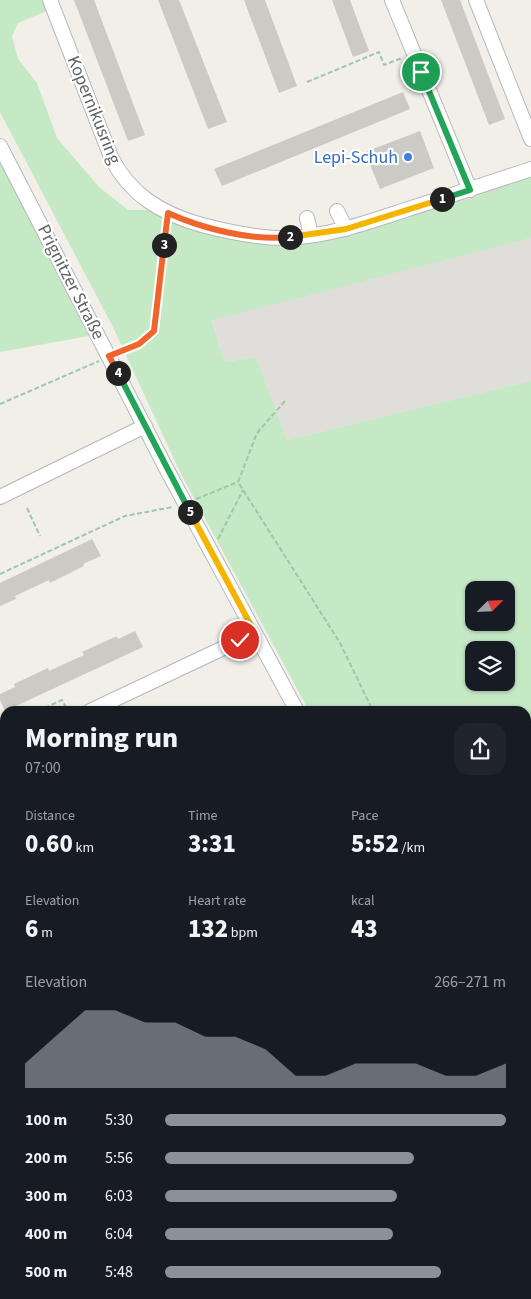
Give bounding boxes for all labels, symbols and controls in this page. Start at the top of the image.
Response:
pin [400,51,442,93]
street label: Kopernikusring [61,52,127,168]
icon: arrive [407,58,435,86]
place label: Lepi-Schuh [314,145,398,170]
marker: Lepi-Schuh [402,151,414,163]
pin: 1 [430,186,454,212]
text: 1 [439,189,446,209]
street label: Prignitzer Straße [31,220,111,344]
pin: 2 [278,224,302,250]
text: 2 [287,227,294,247]
pin: 3 [152,232,176,258]
text: 3 [161,235,168,255]
pin: 4 [106,360,130,386]
text: 4 [115,363,122,383]
pin: 5 [178,500,202,524]
text: 5 [187,502,194,522]
north arrow [465,581,515,631]
map controls [465,581,515,691]
pin [219,619,261,661]
icon: check [226,626,254,654]
button: layers [465,641,515,691]
text: Morning run [25,718,178,758]
button: share [454,723,506,775]
text: 07:00 [25,757,61,779]
text: Distance [25,806,75,826]
text: Time [188,806,218,826]
text: Pace [351,806,378,826]
text: 0.60 [25,826,73,862]
text: 3:31 [188,826,236,862]
text: 5:52 [351,826,399,862]
text: km [73,838,94,858]
text: /km [399,838,425,858]
text: Elevation [25,891,80,911]
text: Heart rate [188,891,246,911]
text: kcal [351,891,375,911]
text: 6 [25,911,38,947]
text: 132 [188,911,228,947]
text: 43 [351,911,378,947]
text: m [38,923,53,943]
text: bpm [228,923,258,943]
text: Elevation [25,971,87,993]
text: 266–271 m [434,971,506,993]
text: 100 m [25,1109,67,1131]
text: 5:30 [105,1109,133,1131]
text: 200 m [25,1147,67,1169]
text: 5:56 [105,1147,133,1169]
text: 300 m [25,1185,67,1207]
text: 6:03 [105,1185,133,1207]
text: 400 m [25,1223,67,1245]
text: 6:04 [105,1223,133,1245]
text: 500 m [25,1261,67,1283]
text: 5:48 [105,1261,133,1283]

